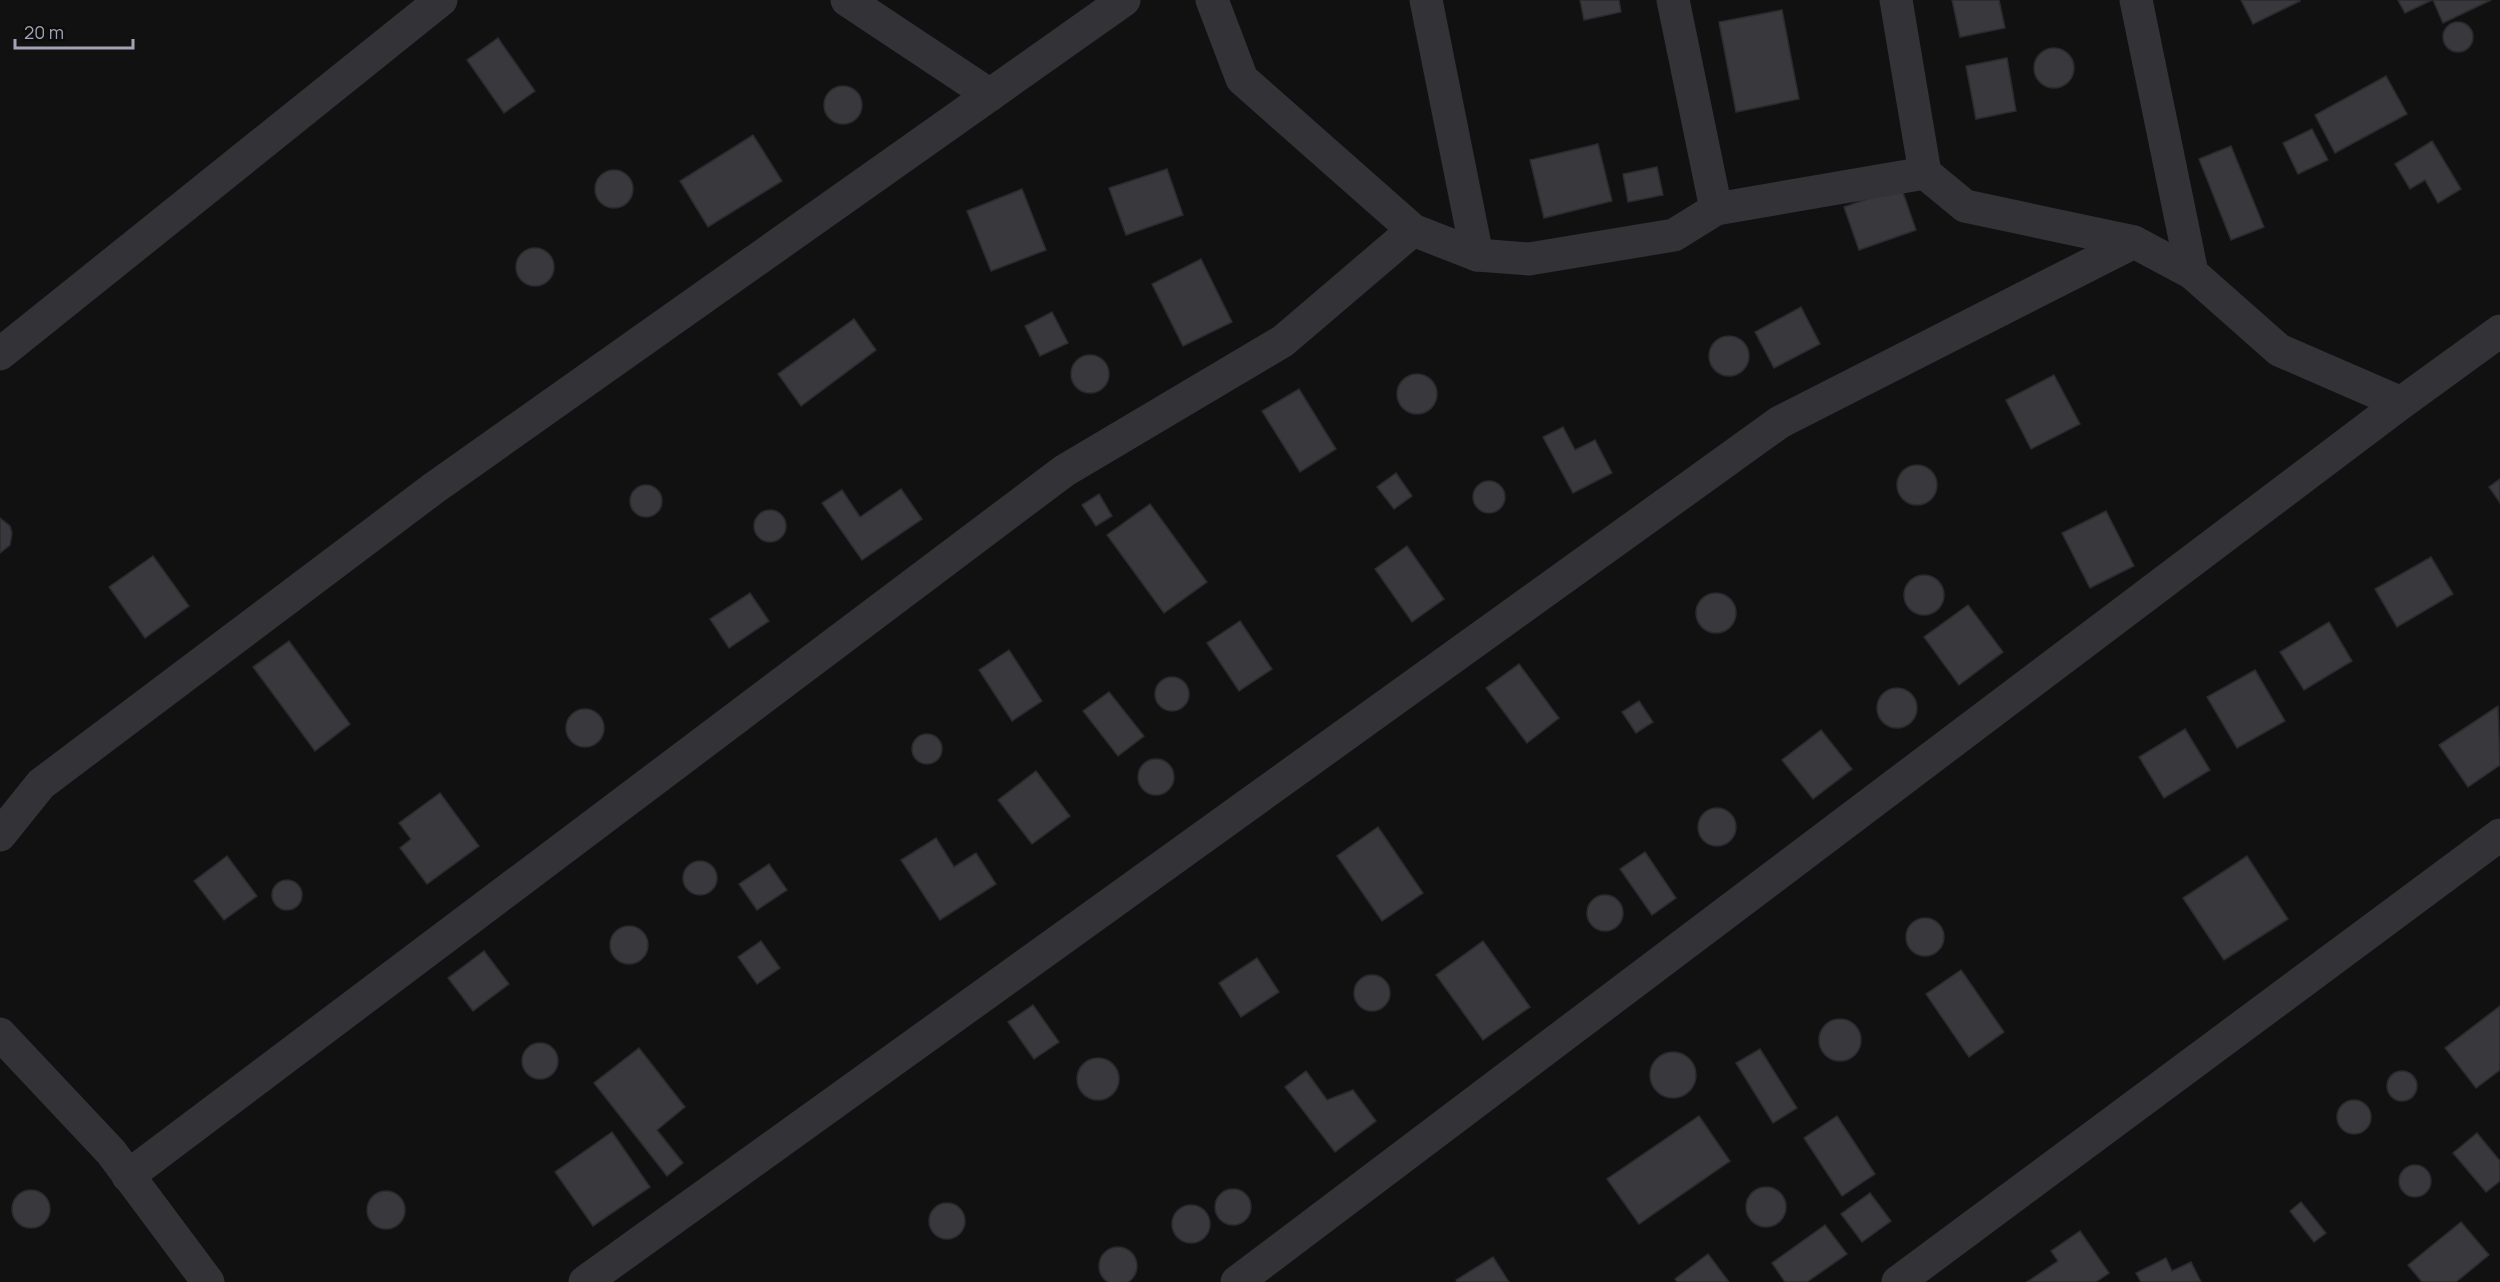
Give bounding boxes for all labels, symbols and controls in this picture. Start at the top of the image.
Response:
scale bar [15,12,134,50]
text: 20 m [24,20,64,44]

